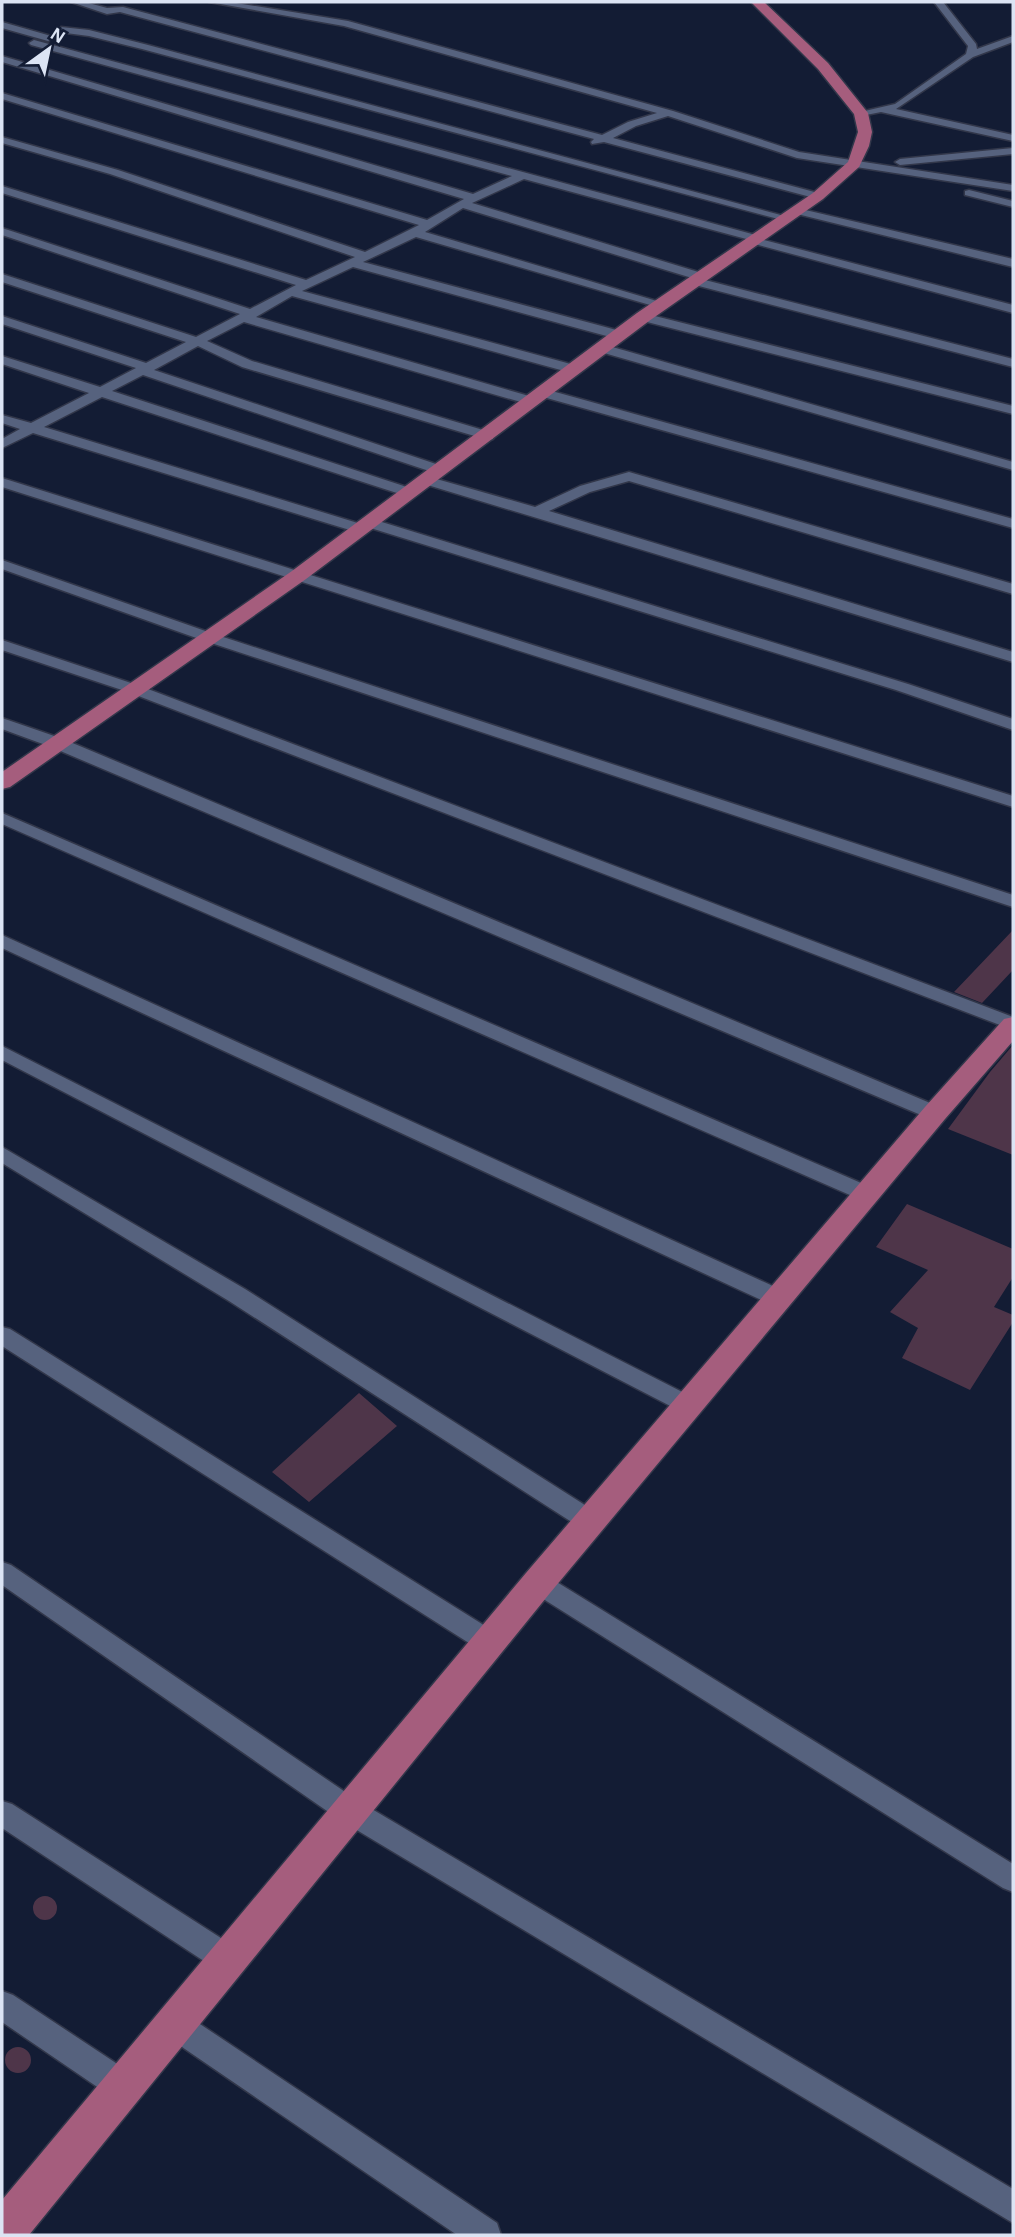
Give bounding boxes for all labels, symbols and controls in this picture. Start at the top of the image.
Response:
north arrow [14,14,84,84]
text: N [47,24,68,48]

